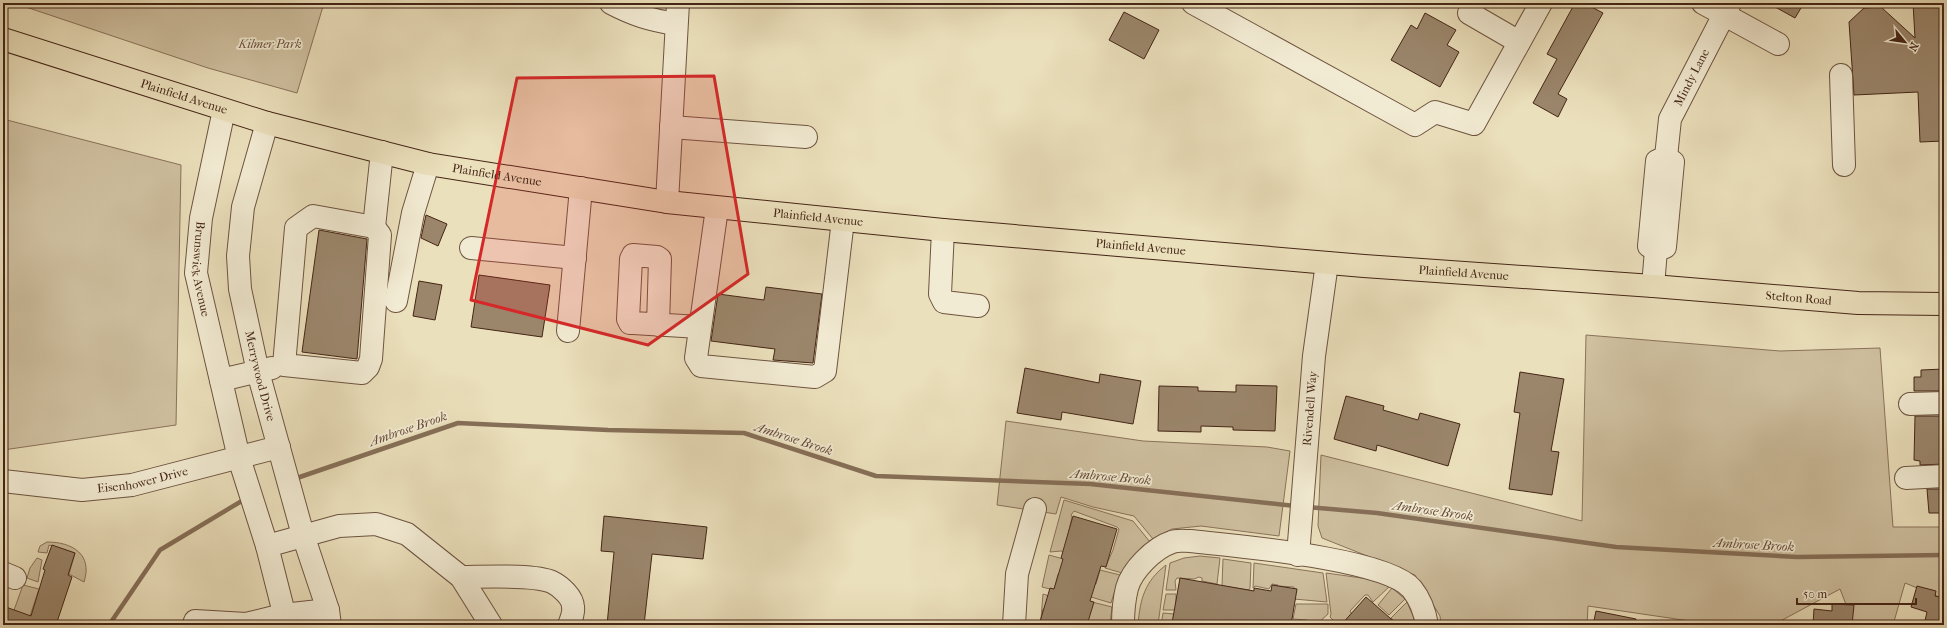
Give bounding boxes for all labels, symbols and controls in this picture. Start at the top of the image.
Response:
north arrow [1885,22,1925,62]
park label: Kilmer Park [237,37,302,51]
text: N [1905,40,1921,54]
street label: Mindy Lane [1671,46,1712,108]
street label: Plainfield Avenue [139,76,229,117]
street label: Plainfield Avenue [451,161,543,189]
street label: Plainfield Avenue [772,206,864,229]
street label: Brunswick Avenue [189,221,213,318]
street label: Plainfield Avenue [1095,236,1186,258]
street label: Plainfield Avenue [1418,263,1509,283]
street label: Stelton Road [1765,288,1833,308]
street label: Merrywood Drive [242,329,278,423]
street label: Rivendell Way [1300,370,1320,446]
water label: Ambrose Brook [366,408,449,449]
water label: Ambrose Brook [751,418,835,458]
street label: Eisenhower Drive [96,464,189,495]
water label: Ambrose Brook [1068,465,1152,488]
water label: Ambrose Brook [1390,497,1474,524]
water label: Ambrose Brook [1711,535,1795,554]
scale bar [1797,580,1916,606]
text: 50 m [1803,587,1827,601]

